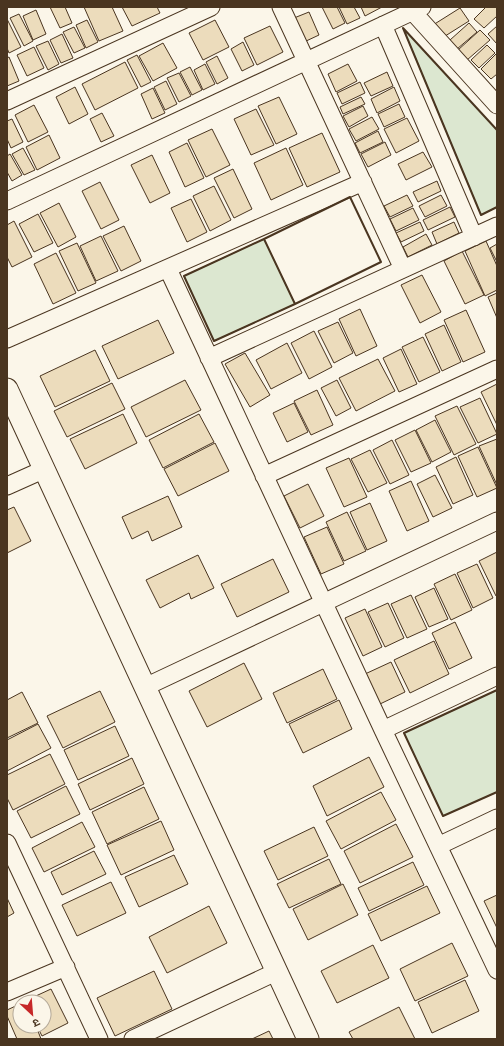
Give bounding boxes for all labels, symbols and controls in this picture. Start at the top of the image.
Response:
north arrow [12,994,52,1034]
text: उ [29,1013,43,1032]

